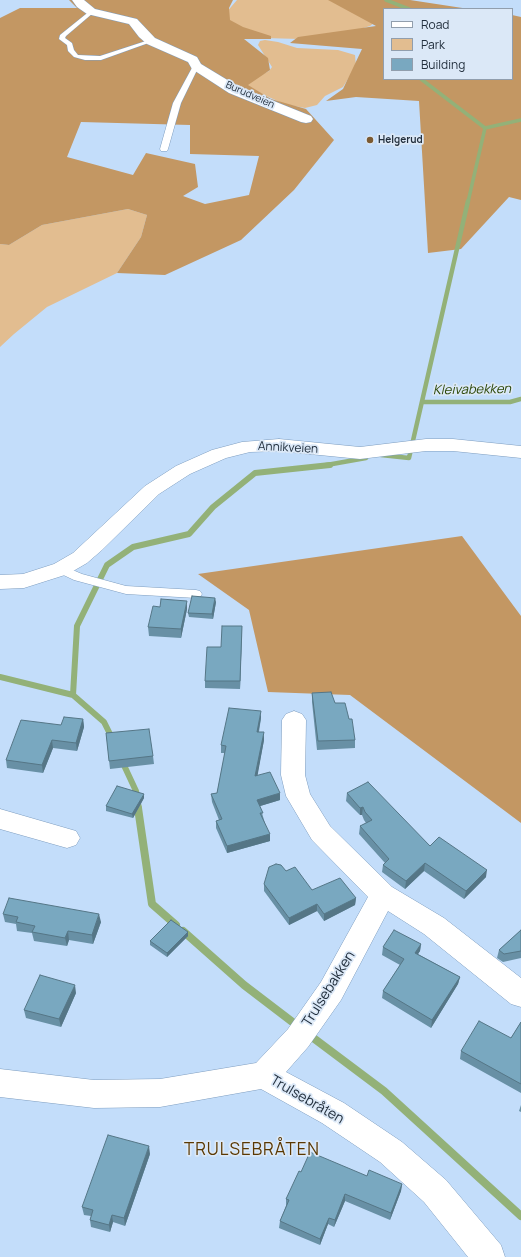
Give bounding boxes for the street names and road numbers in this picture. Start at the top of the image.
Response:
street label: Burudveien [224,79,276,111]
street label: Annikveien [258,439,318,457]
street label: Trulsebakken [299,948,359,1030]
street label: Trulsebråten [267,1072,347,1128]

